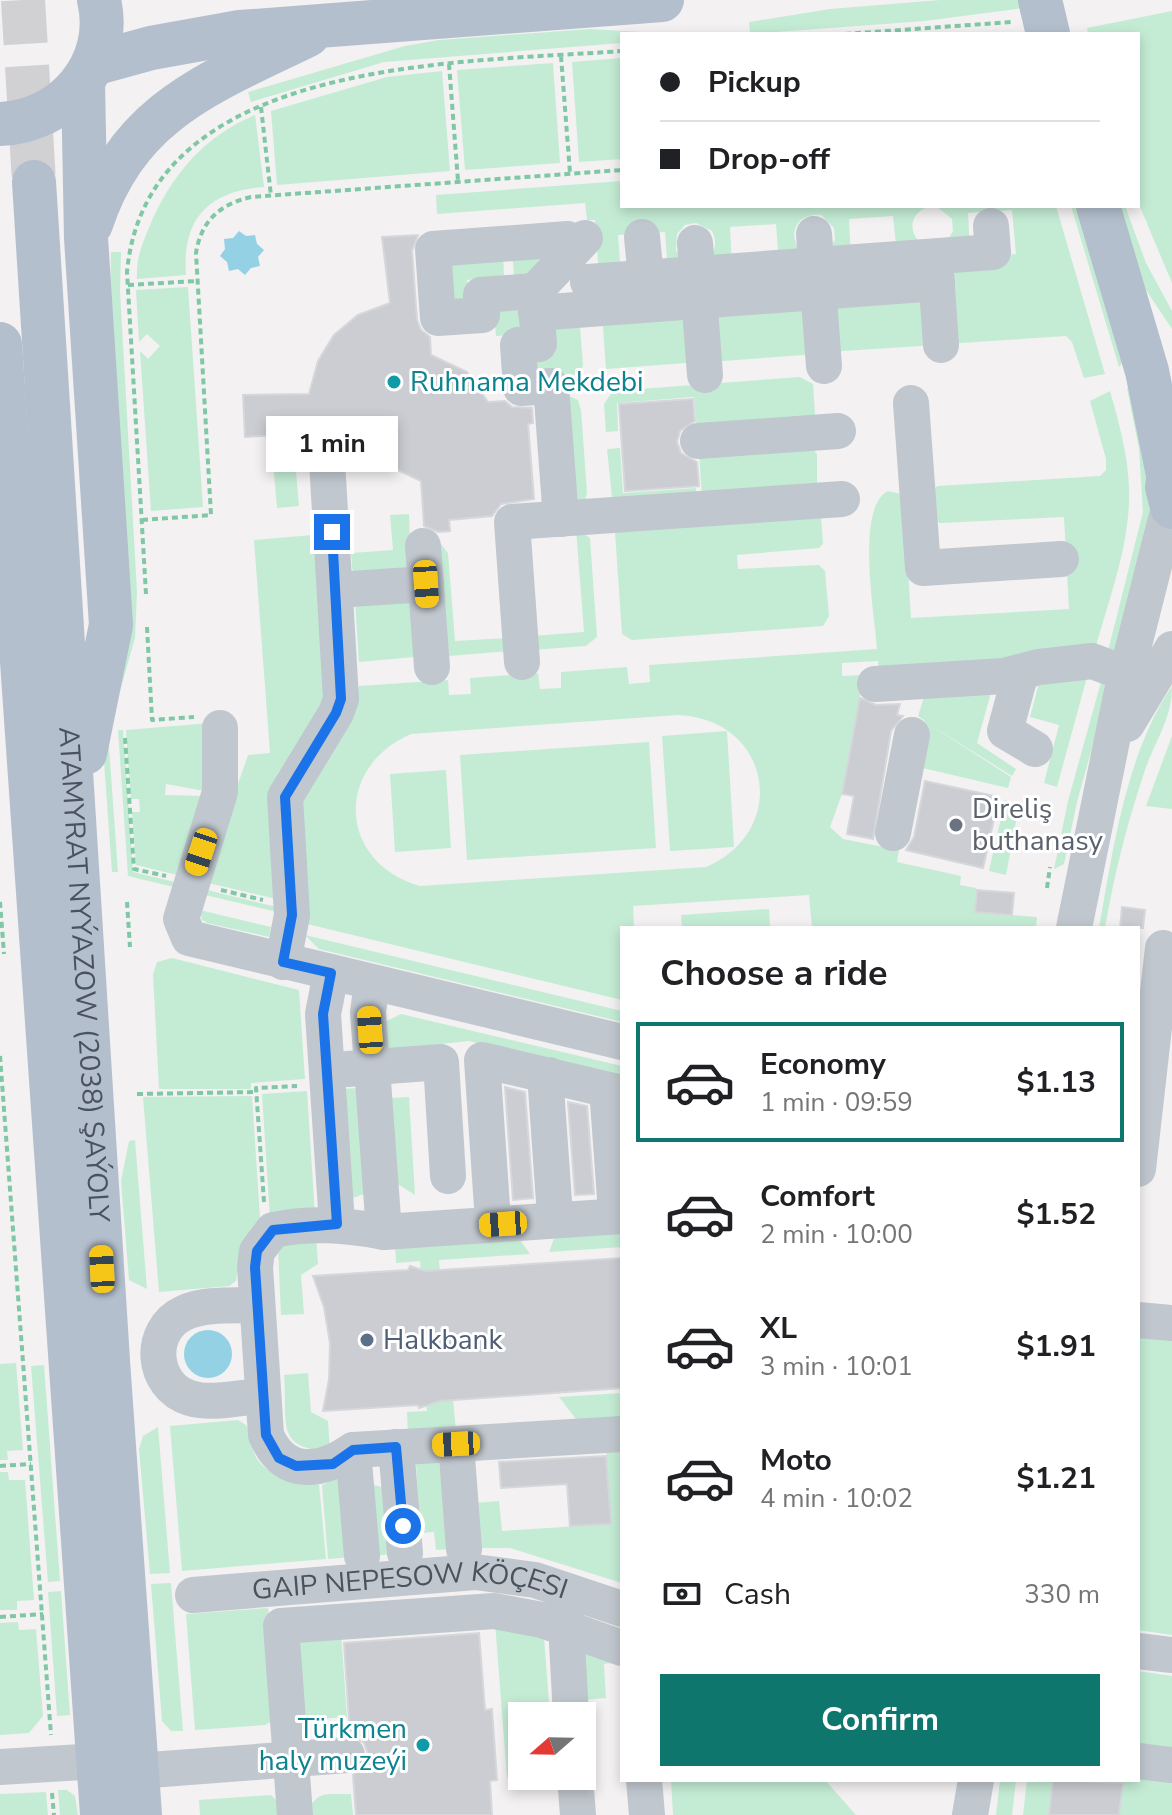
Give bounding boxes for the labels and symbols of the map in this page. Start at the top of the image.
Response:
place label: Ruhnama Mekdebi [410,363,644,401]
marker: Ruhnama Mekdebi [385,373,403,391]
callout: 1 min [266,416,398,472]
route end [314,514,350,550]
car [412,559,440,609]
street label: ATAMYRAT NYÝAZOW (2038) ŞAÝOLY [49,725,118,1225]
place label: Direliş buthanasy [972,790,1104,860]
marker: Direliş buthanasy [947,816,965,834]
car [182,825,220,879]
car [356,1005,384,1055]
car [478,1210,528,1238]
car [89,1244,115,1294]
place label: Halkbank [383,1321,504,1359]
marker: Halkbank [358,1331,376,1349]
car [431,1431,481,1457]
route start [385,1508,421,1544]
street label: GAIP NEPESOW KÖÇESI [251,1553,573,1609]
north arrow [508,1702,596,1790]
place label: Türkmen haly muzeýi [259,1710,407,1780]
marker: Türkmen haly muzeýi [414,1736,432,1754]

